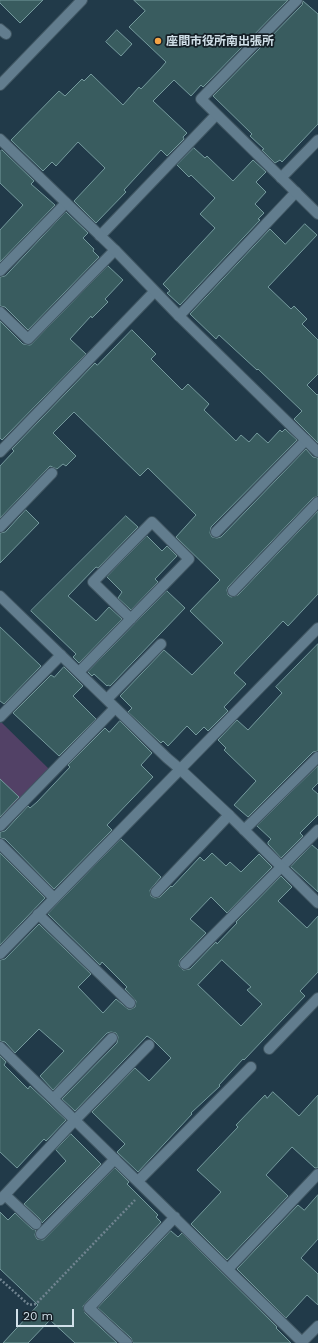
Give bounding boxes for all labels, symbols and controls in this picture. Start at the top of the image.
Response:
place label: 座間市役所南出張所 [166,34,274,48]
marker: 座間市役所南出張所 [153,36,163,46]
scale bar [18,1301,76,1327]
text: 20 m [23,1309,53,1323]

